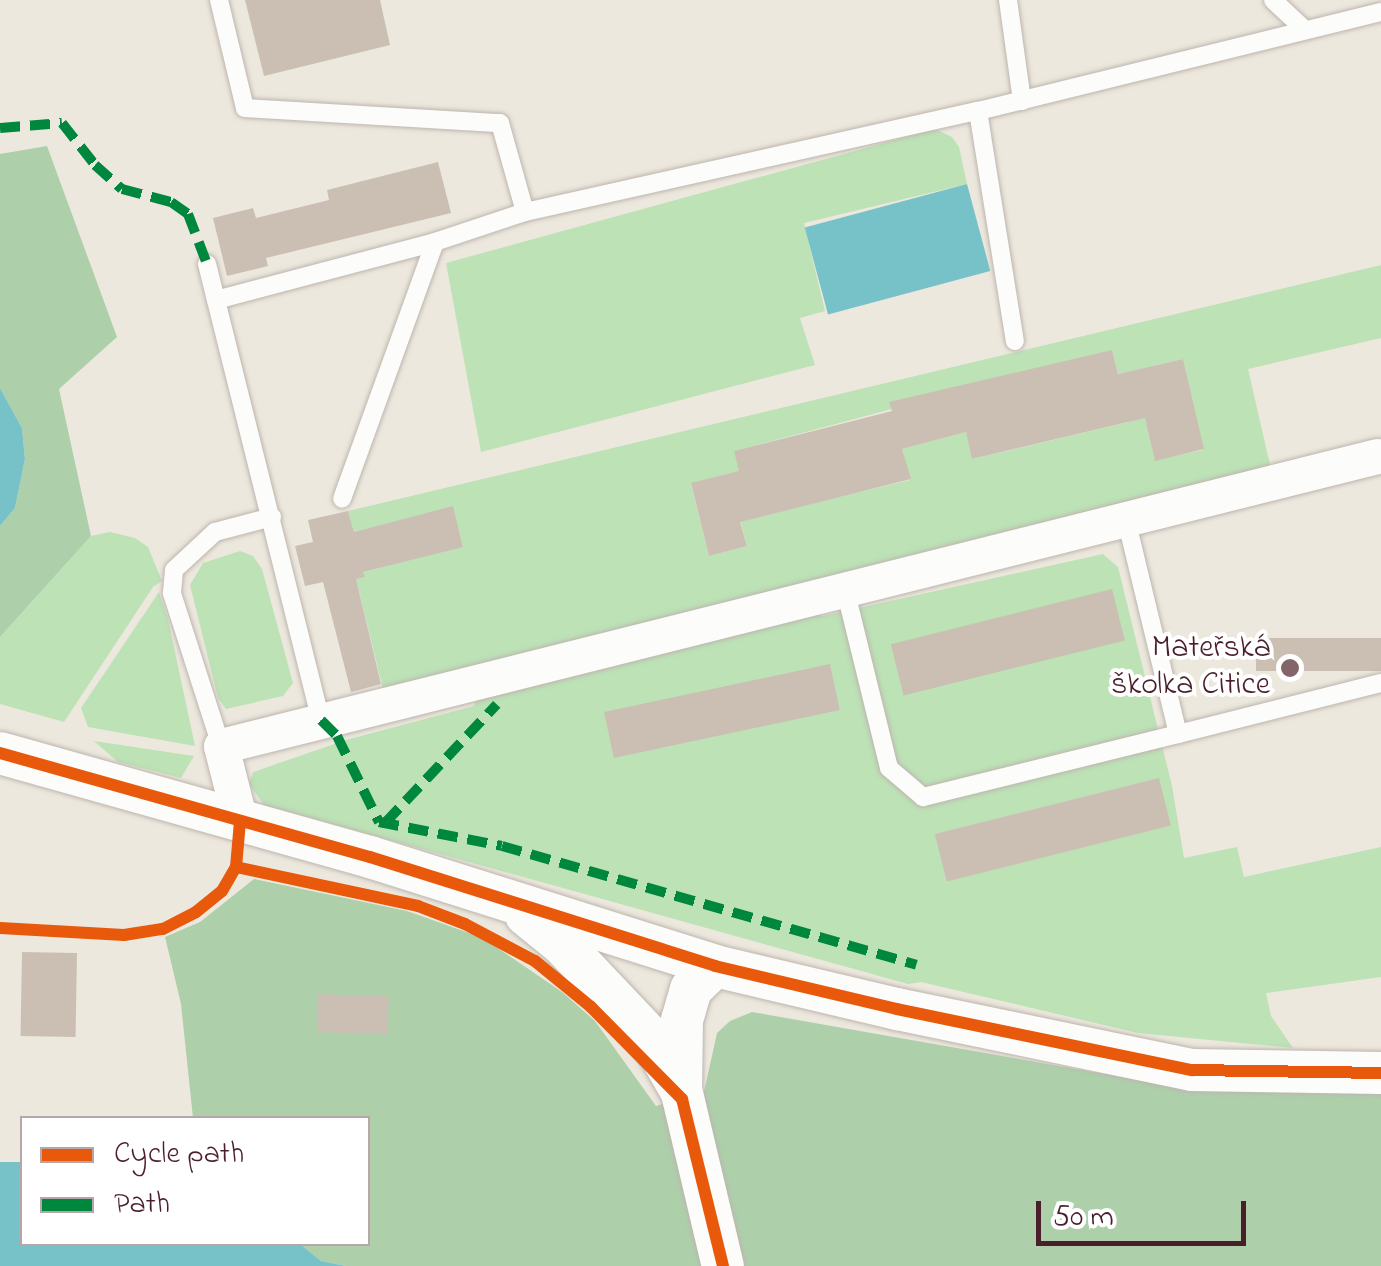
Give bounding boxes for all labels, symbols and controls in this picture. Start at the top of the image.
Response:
place label: Mateřská školka Citice [1111,631,1270,706]
marker: Mateřská školka Citice [1279,657,1301,679]
legend [20,1116,370,1246]
text: Cycle path [114,1133,244,1177]
scale bar [1041,1181,1251,1243]
text: Path [114,1183,170,1227]
text: 50 m [1053,1196,1114,1240]

